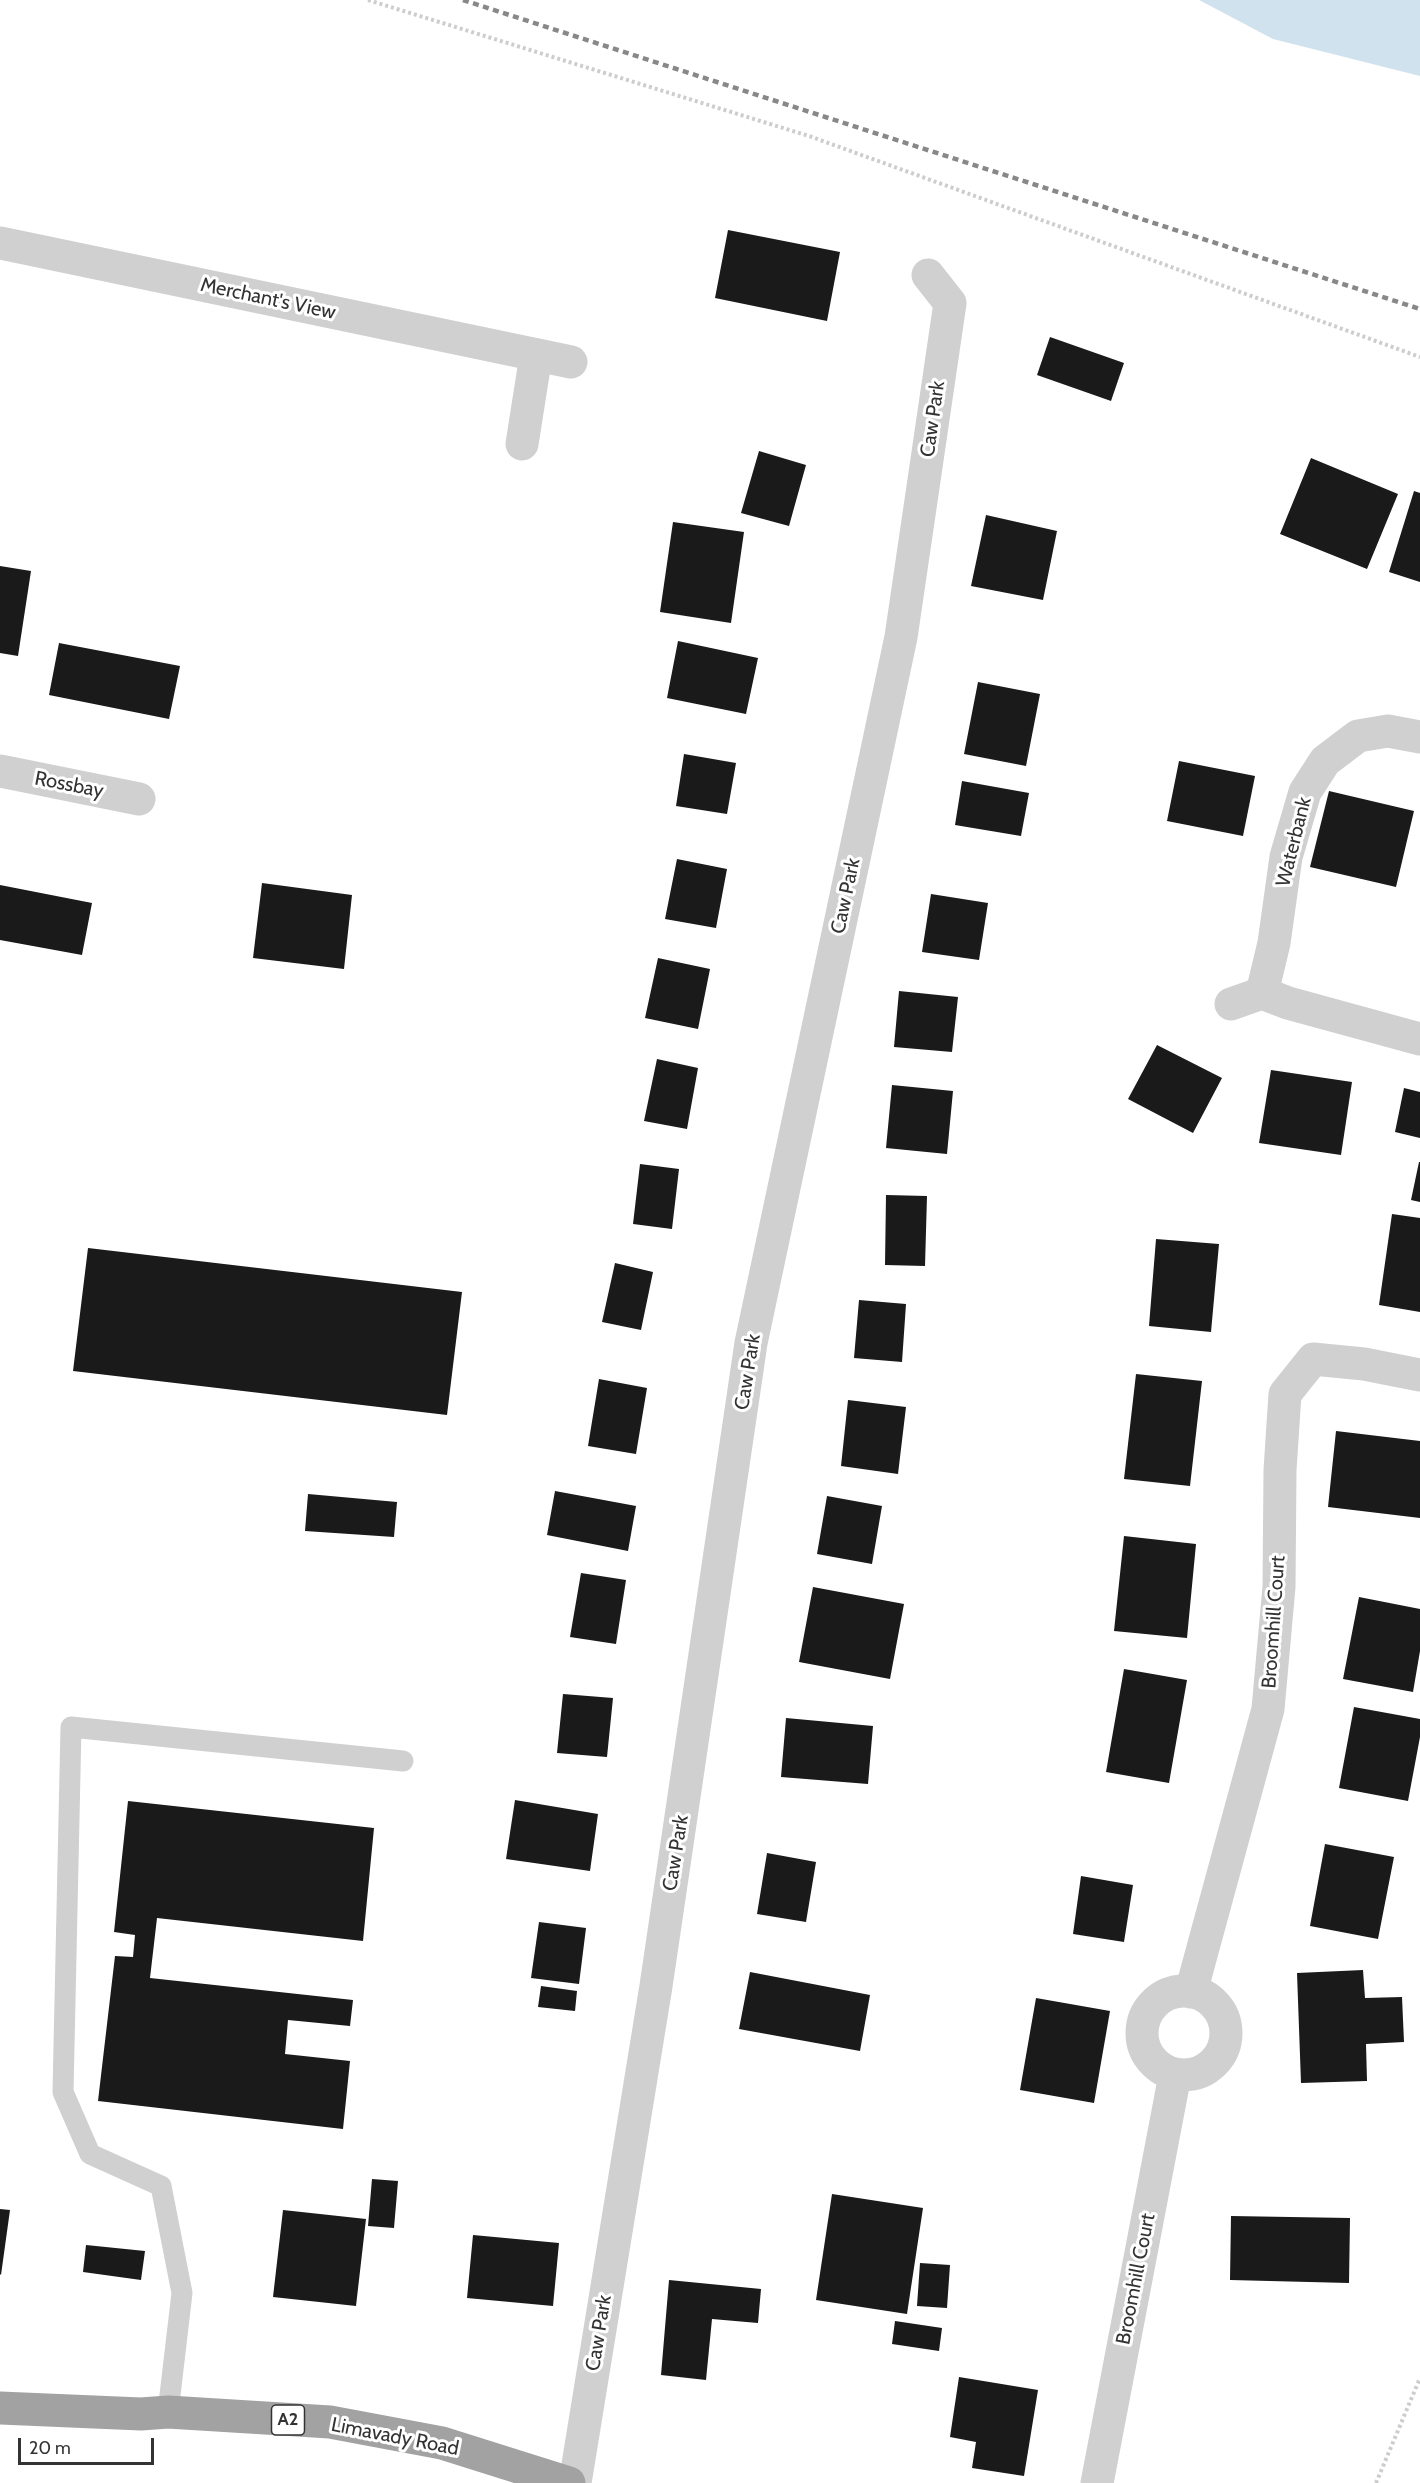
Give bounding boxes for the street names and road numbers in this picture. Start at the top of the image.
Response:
street label: Merchant's View [198,273,338,325]
street label: Caw Park [916,379,950,459]
street label: Rossbay [33,767,105,803]
street label: Waterbank [1271,795,1317,889]
street label: Caw Park [826,856,866,936]
street label: Caw Park [730,1332,766,1412]
street label: Broomhill Court [1257,1555,1291,1689]
street label: Caw Park [658,1813,694,1893]
street label: Broomhill Court [1112,2211,1160,2347]
street label: Caw Park [581,2293,617,2373]
road number: A2 [272,2405,304,2435]
street label: Limavady Road [329,2413,461,2461]

